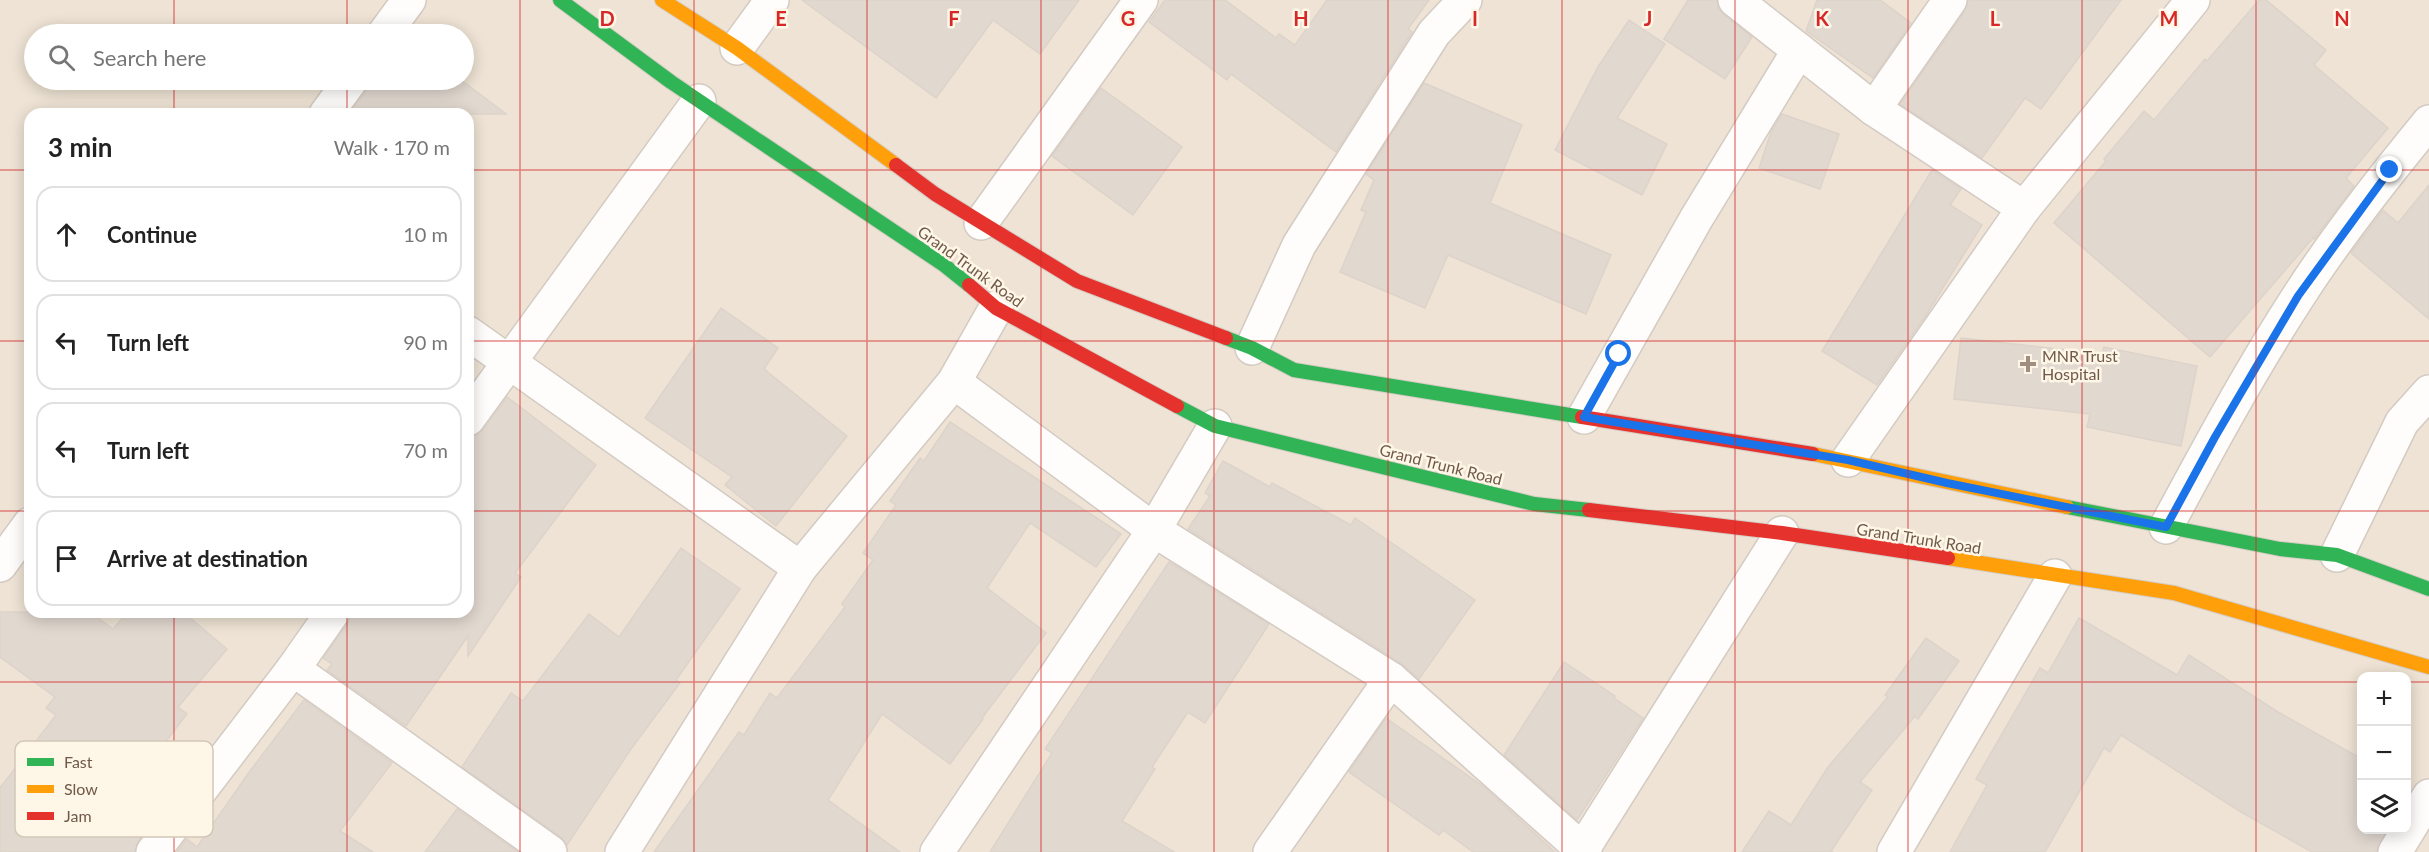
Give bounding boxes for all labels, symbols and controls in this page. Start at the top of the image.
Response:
text: D [599,6,615,30]
text: E [775,6,787,30]
text: F [948,6,960,30]
text: G [1121,6,1135,30]
text: H [1293,6,1309,30]
text: I [1472,6,1478,30]
text: J [1644,6,1652,30]
text: K [1815,6,1829,30]
text: L [1990,6,2001,30]
text: M [2160,6,2178,30]
text: N [2334,6,2350,30]
search box [24,24,474,90]
icon: search [45,41,78,74]
text: Search here [93,44,206,71]
text: 3 min [48,131,112,163]
text: Walk · 170 m [334,135,450,159]
route end [2376,156,2402,182]
icon: ahead [50,218,83,251]
text: Continue [107,221,197,248]
street label: Grand Trunk Road [915,221,1027,311]
text: 10 m [403,222,448,246]
icon: left [50,326,83,359]
text: Turn left [107,329,189,356]
text: 90 m [403,330,448,354]
route start [1605,340,1631,366]
place label: MNR Trust Hospital [2042,346,2118,383]
marker: MNR Trust Hospital [2019,355,2037,373]
icon: left [50,434,83,467]
text: Turn left [107,437,189,464]
text: 70 m [403,438,448,462]
street label: Grand Trunk Road [1378,440,1504,488]
street label: Grand Trunk Road [1855,519,1983,557]
icon: arrive [50,542,83,575]
text: Arrive at destination [107,545,308,572]
map controls [2357,672,2411,834]
button: + [2357,672,2411,726]
button: − [2357,726,2411,780]
legend [15,741,213,837]
text: Fast [64,752,93,771]
text: Slow [64,779,98,798]
button: layers [2357,780,2411,834]
text: Jam [64,806,92,825]

